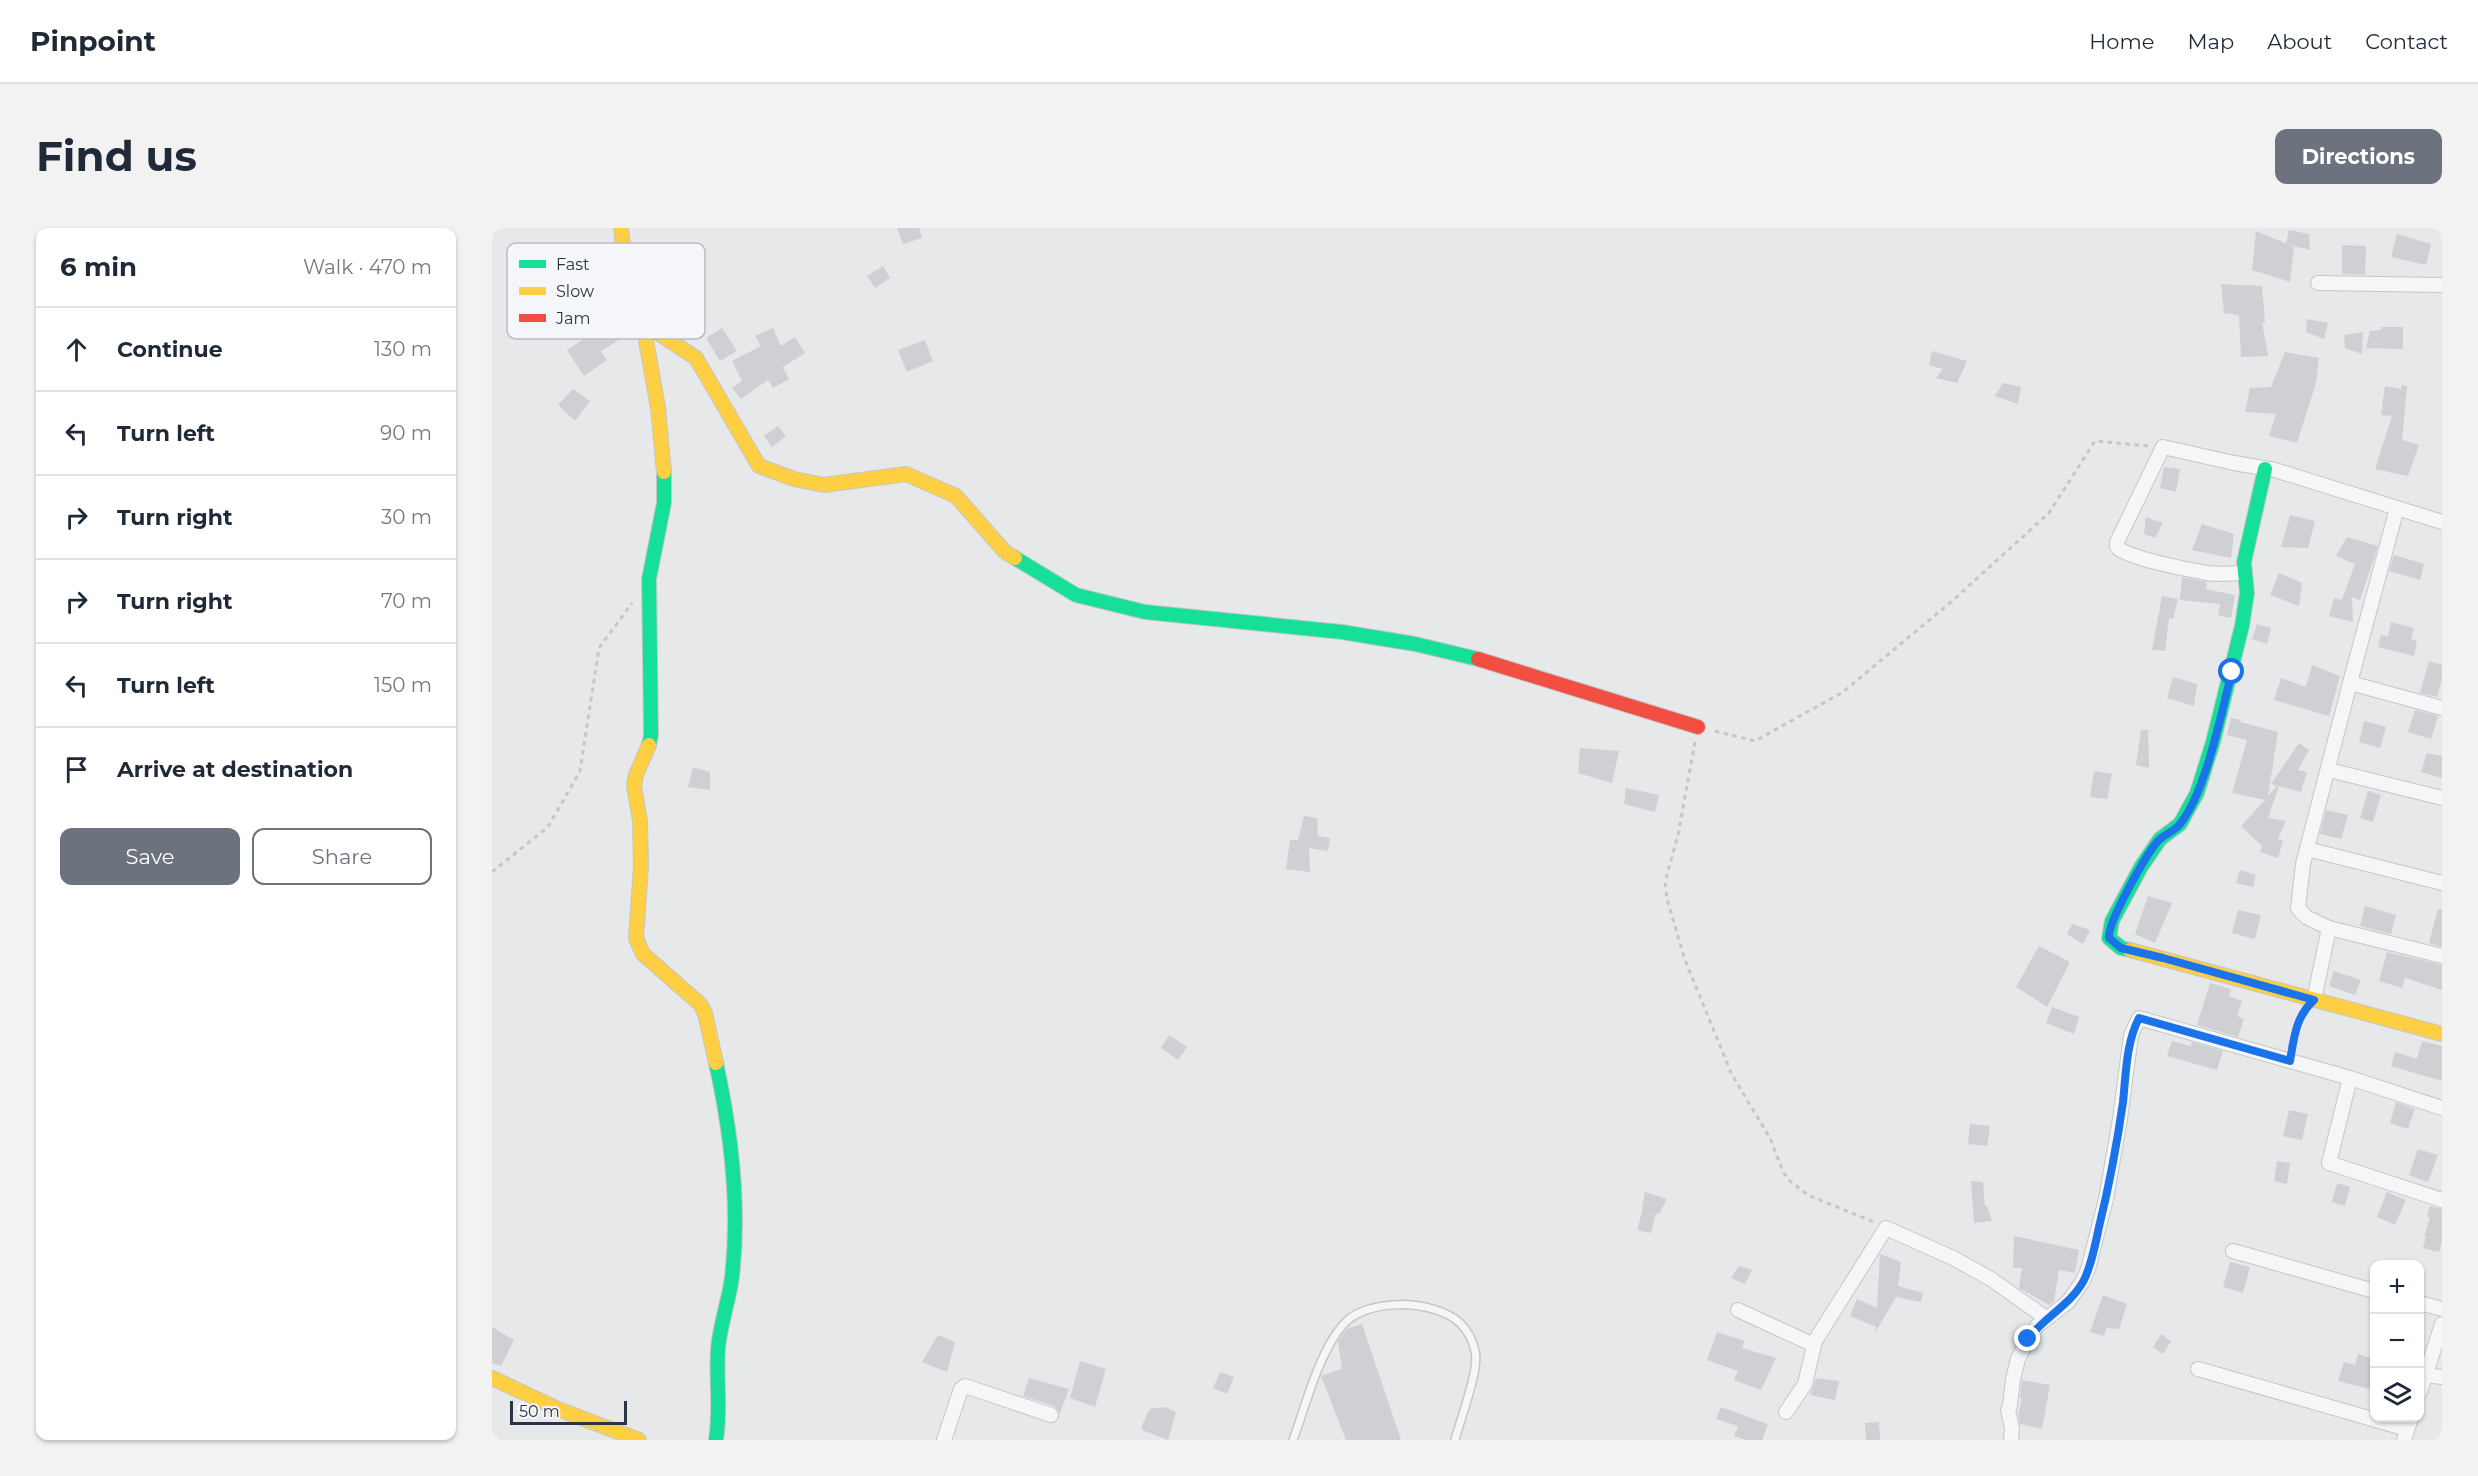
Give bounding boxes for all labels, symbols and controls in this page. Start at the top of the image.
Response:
text: Pinpoint [30,24,156,58]
text: Home [2089,29,2154,54]
text: Map [2187,29,2234,54]
text: About [2267,29,2332,54]
text: Contact [2365,29,2448,54]
button: Directions [2275,129,2442,184]
text: Find us [36,130,197,182]
legend [507,243,705,339]
text: 6 min [60,251,137,283]
text: Walk · 470 m [303,255,432,279]
text: Fast [556,255,590,274]
text: Slow [556,282,594,301]
text: Jam [555,309,590,328]
icon: ahead [60,333,93,366]
text: Continue [117,336,223,363]
text: 130 m [374,337,432,361]
icon: left [60,417,93,450]
text: Turn left [117,420,215,447]
text: 90 m [380,421,432,445]
icon: right [60,501,93,534]
text: Turn right [117,504,232,531]
text: 30 m [381,505,432,529]
icon: right [60,585,93,618]
text: Turn right [117,588,232,615]
text: 70 m [381,589,432,613]
route start [2218,658,2244,684]
icon: left [60,669,93,702]
text: Turn left [117,672,215,699]
text: 150 m [374,673,432,697]
icon: arrive [60,753,93,786]
text: Arrive at destination [117,756,353,783]
button: Save [60,828,240,885]
button: Share [252,828,432,885]
map controls [2370,1260,2424,1422]
button: + [2370,1260,2424,1314]
button: − [2370,1314,2424,1368]
route end [2014,1325,2040,1351]
button: layers [2370,1368,2424,1422]
scale bar [510,1398,627,1426]
text: 50 m [519,1402,560,1421]

